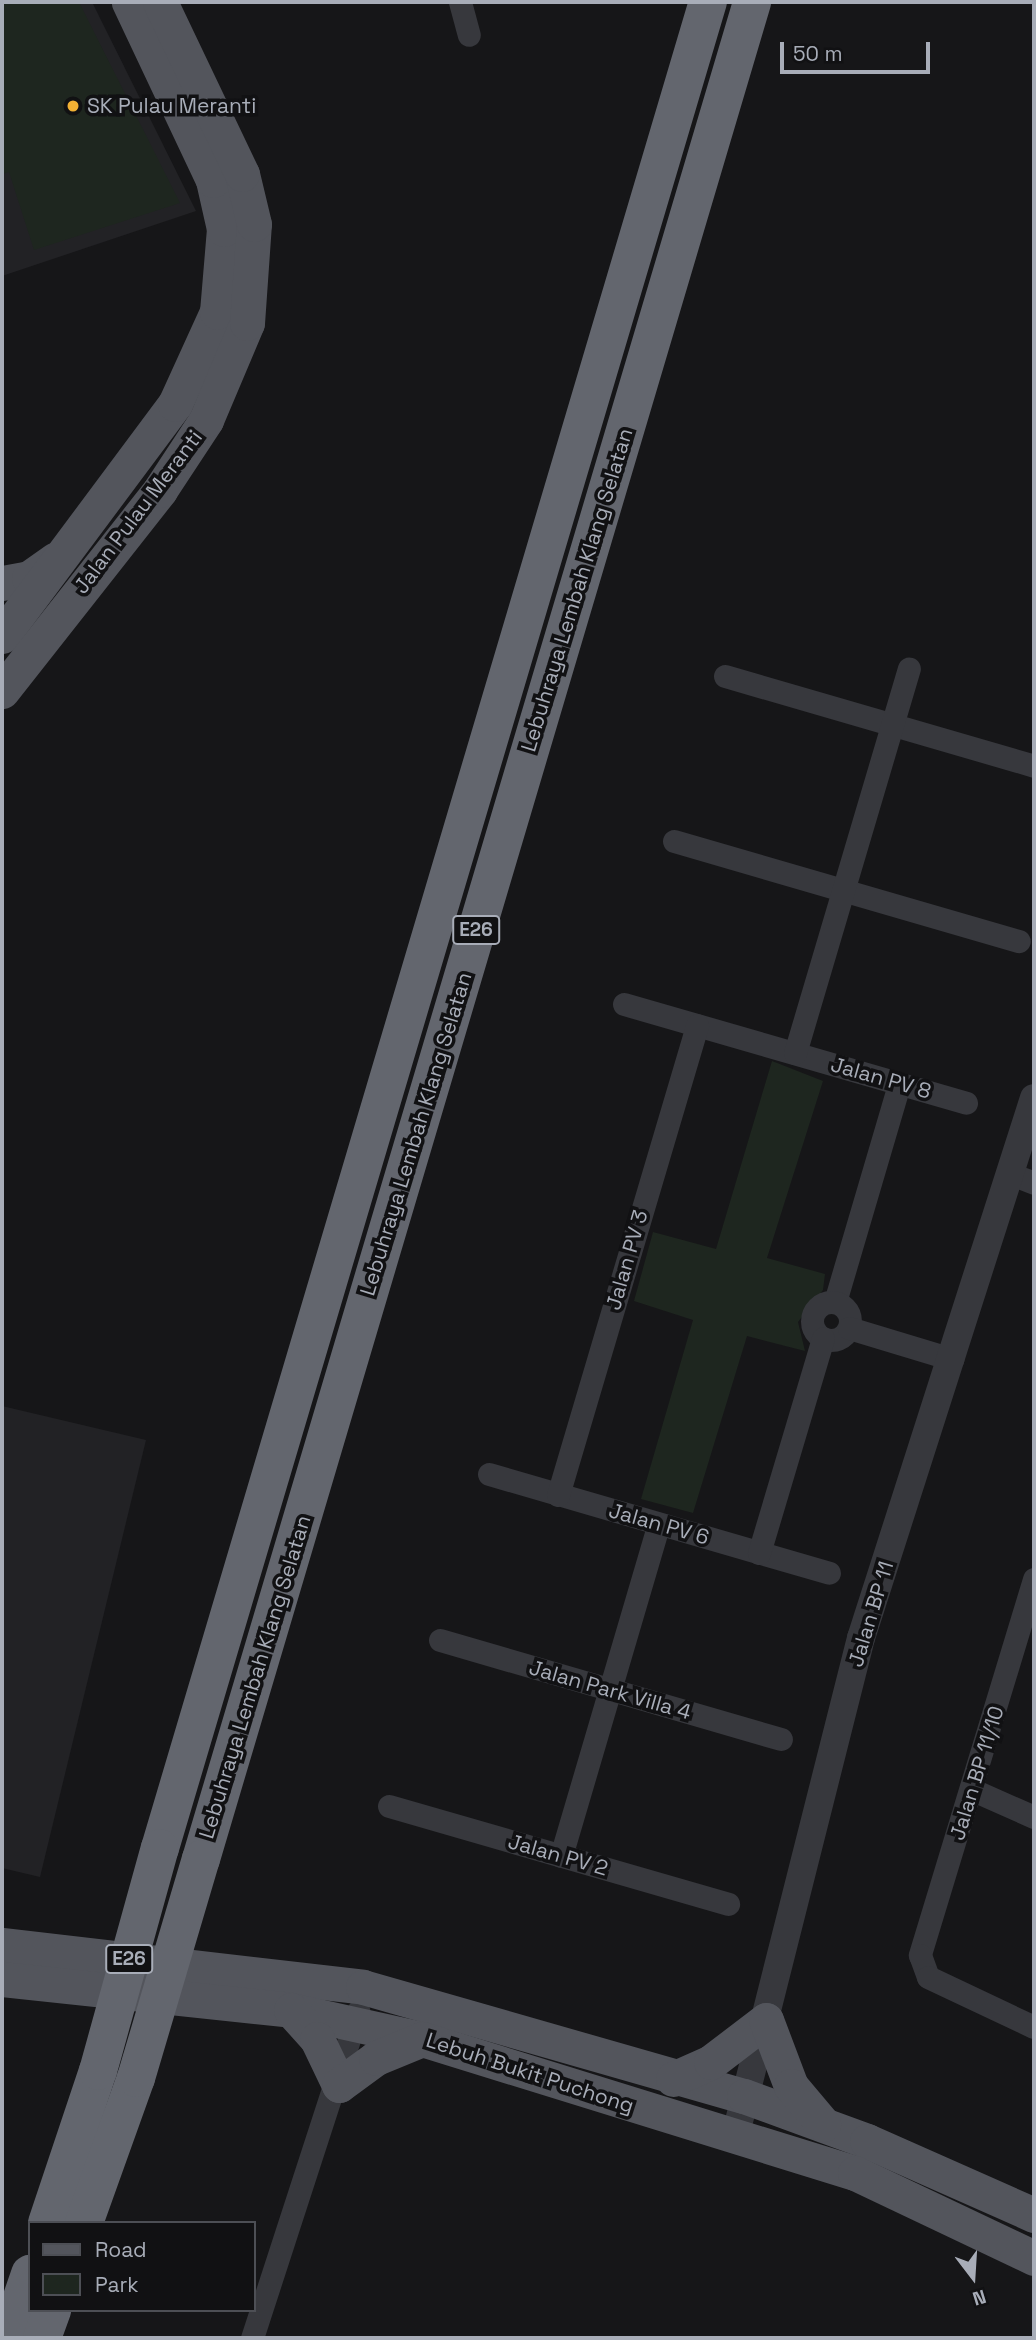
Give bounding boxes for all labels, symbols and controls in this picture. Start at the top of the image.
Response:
scale bar [784,28,934,72]
text: 50 m [793,40,843,67]
place label: SK Pulau Meranti [87,93,256,119]
marker: SK Pulau Meranti [65,98,81,114]
street label: Jalan Pulau Meranti [68,425,208,599]
street label: Lebuhraya Lembah Klang Selatan [516,425,638,755]
road number: E26 [452,914,500,946]
street label: Lebuhraya Lembah Klang Selatan [355,969,477,1299]
street label: Jalan PV 8 [828,1052,934,1104]
street label: Jalan PV 3 [601,1207,653,1313]
street label: Jalan PV 6 [606,1498,712,1550]
street label: Lebuhraya Lembah Klang Selatan [194,1512,316,1842]
street label: Jalan BP 11 [843,1558,899,1670]
street label: Jalan Park Villa 4 [526,1655,694,1725]
street label: Jalan BP 11/10 [945,1703,1009,1843]
street label: Jalan PV 2 [505,1829,611,1881]
road number: E26 [104,1943,154,1974]
street label: Lebuh Bukit Puchong [423,2027,637,2119]
legend [28,2221,256,2312]
text: Road [95,2236,147,2263]
north arrow [938,2242,1008,2312]
text: Park [95,2271,139,2298]
text: N [970,2284,989,2311]

